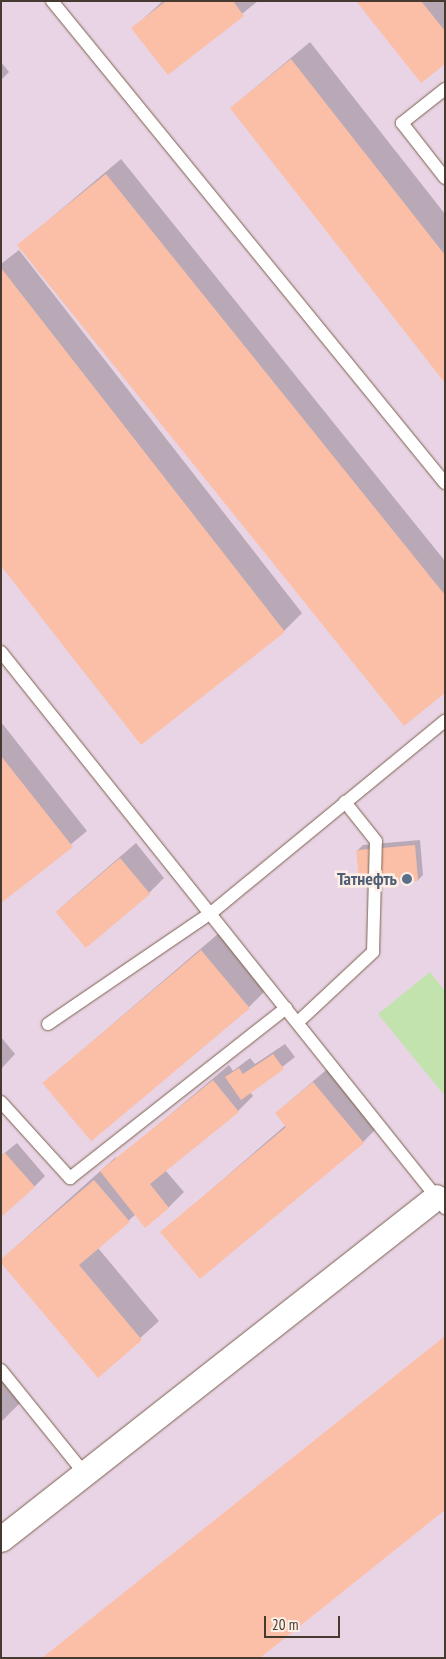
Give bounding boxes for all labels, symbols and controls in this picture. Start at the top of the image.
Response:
place label: Татнефть [337,868,397,890]
marker: Татнефть [401,873,413,885]
scale bar [266,1606,342,1638]
text: 20 m [272,1615,298,1634]

